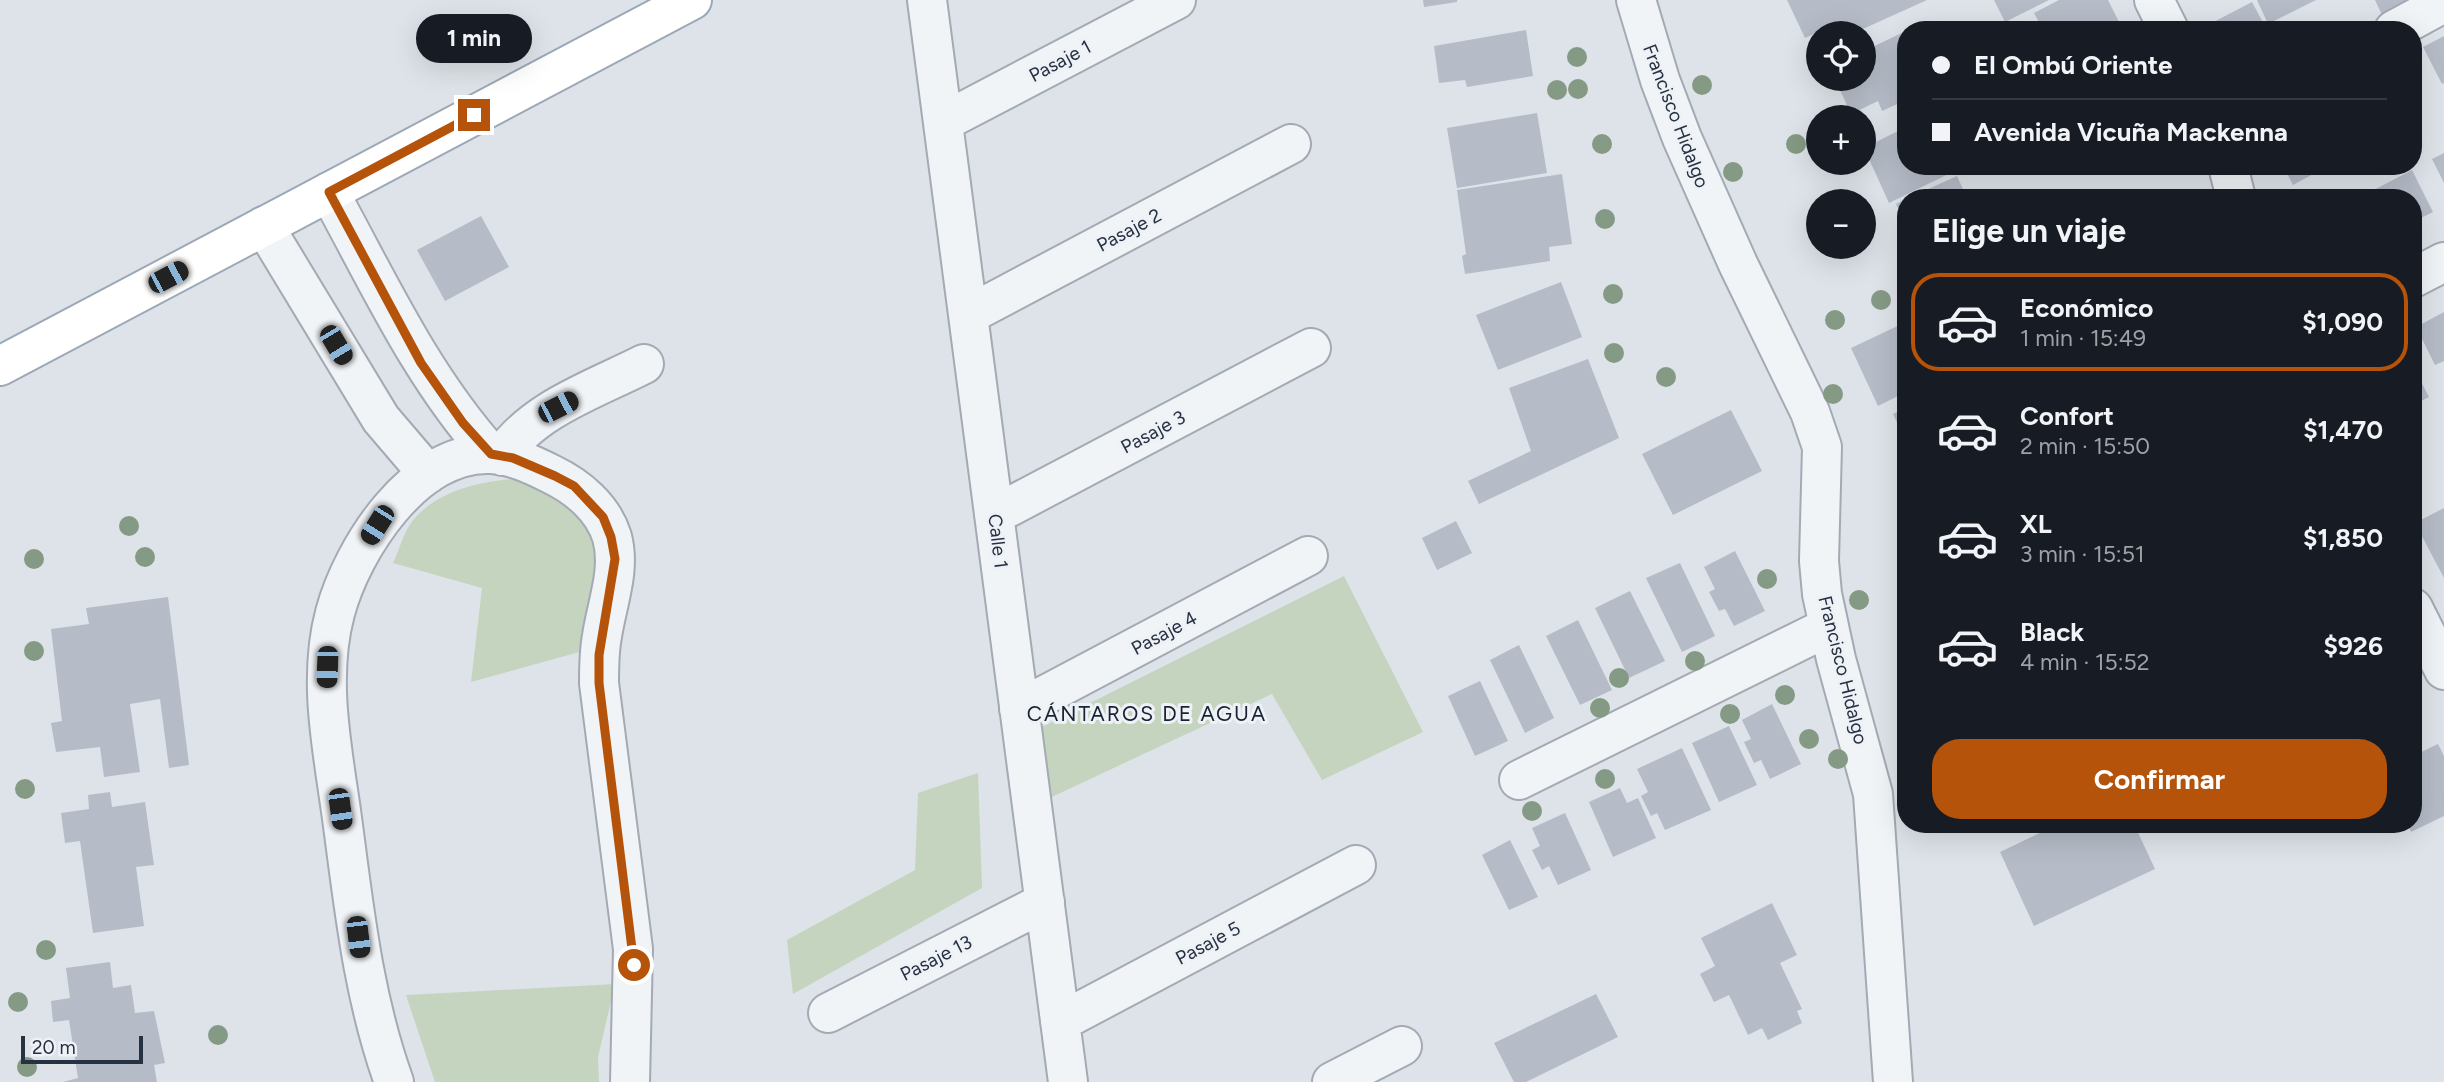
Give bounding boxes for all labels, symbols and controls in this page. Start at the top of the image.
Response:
callout: 1 min [416,13,532,62]
map controls [1806,21,1876,259]
button: locate [1806,21,1876,91]
text: 1 min [447,24,501,52]
street label: Pasaje 1 [1025,35,1095,87]
street label: Francisco Hidalgo [1638,41,1714,191]
text: El Ombú Oriente [1974,49,2172,81]
route end [458,99,490,131]
button: + [1806,105,1876,175]
text: Avenida Vicuña Mackenna [1974,116,2288,148]
button: − [1806,189,1876,259]
street label: Pasaje 2 [1093,203,1165,257]
text: Elige un viaje [1932,212,2126,250]
car [145,258,192,296]
icon: car [1936,291,1999,354]
text: Económico [2020,292,2153,324]
text: $1,090 [2302,306,2383,338]
car [317,322,356,368]
text: 1 min · 15:49 [2020,324,2146,352]
car [535,388,582,426]
icon: car [1936,399,1999,462]
text: Confort [2020,400,2114,432]
street label: Pasaje 3 [1117,406,1189,458]
text: $1,470 [2303,414,2383,446]
text: 2 min · 15:50 [2020,432,2150,460]
car [357,502,398,548]
icon: car [1936,507,1999,570]
text: XL [2020,508,2052,540]
street label: Calle 1 [983,512,1013,570]
text: $1,850 [2303,522,2383,554]
text: 3 min · 15:51 [2020,540,2144,568]
street label: Francisco Hidalgo [1813,593,1873,747]
street label: Pasaje 4 [1127,606,1201,660]
icon: car [1936,615,1999,678]
text: Black [2020,616,2084,648]
text: $926 [2323,630,2383,662]
car [316,646,339,688]
text: 4 min · 15:52 [2020,648,2150,676]
district label: CÁNTAROS DE AGUA [1027,701,1267,726]
button: Confirmar [1932,739,2387,819]
car [327,787,354,831]
car [346,915,371,959]
street label: Pasaje 5 [1172,916,1244,970]
street label: Pasaje 13 [896,930,976,986]
route start [618,949,650,981]
scale bar [21,1033,144,1065]
text: 20 m [32,1036,76,1059]

